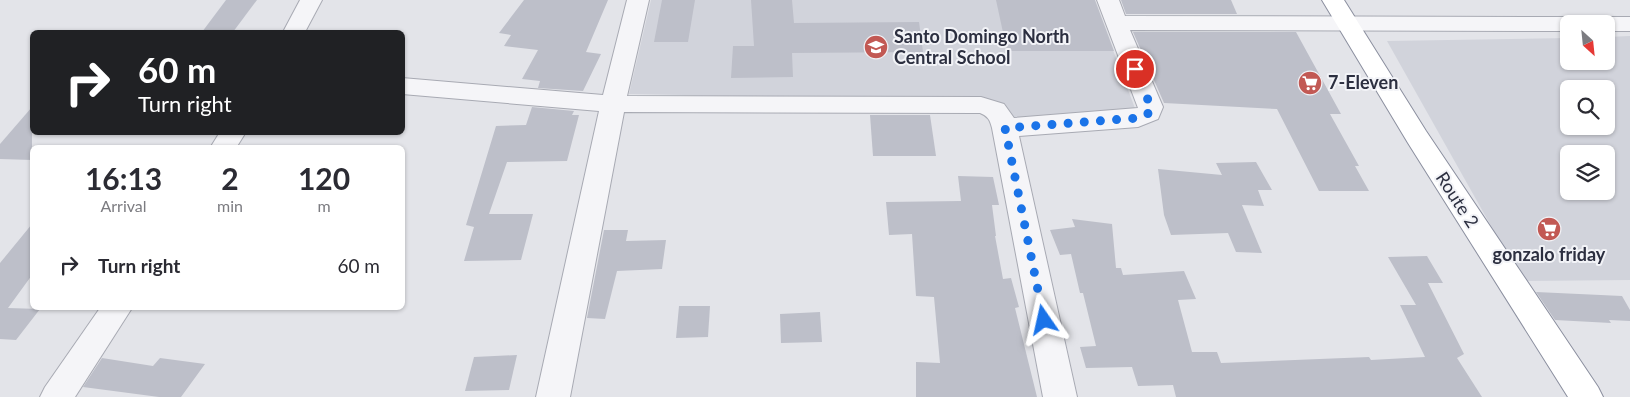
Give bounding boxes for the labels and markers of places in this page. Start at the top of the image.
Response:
place label: Santo Domingo North Central School [894,25,1070,68]
school or university icon: Santo Domingo North Central School [863,34,889,60]
pin [1114,48,1156,90]
supermarket icon: 7-Eleven [1297,70,1323,96]
place label: 7-Eleven [1328,71,1398,93]
supermarket icon: gonzalo friday [1536,216,1562,242]
place label: gonzalo friday [1493,243,1606,265]

